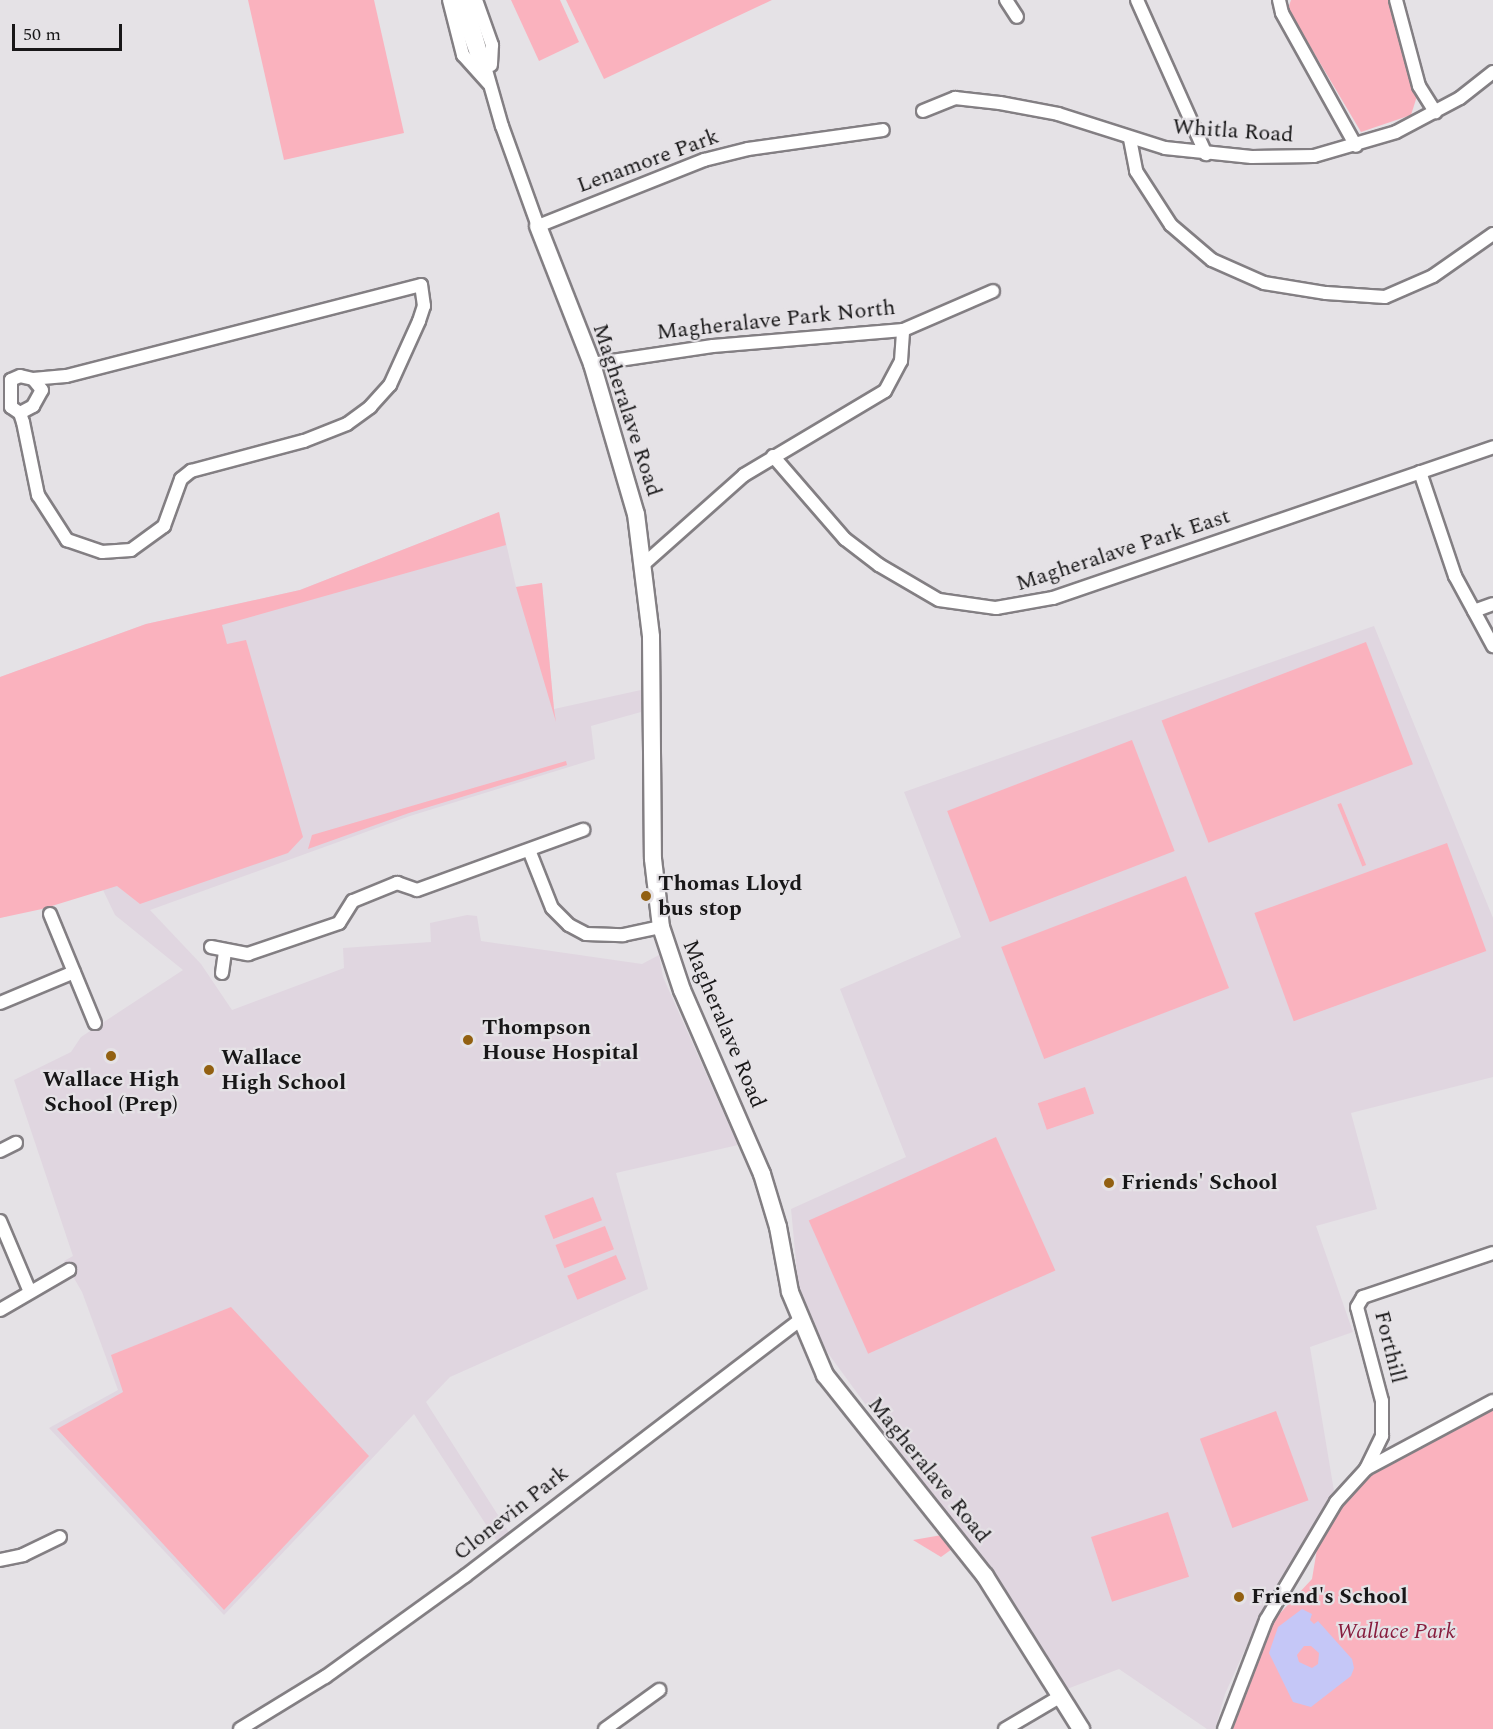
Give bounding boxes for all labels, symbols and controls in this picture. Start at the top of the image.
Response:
scale bar [15,12,124,50]
text: 50 m [23,21,61,48]
street label: Whitla Road [1172,114,1294,148]
street label: Lenamore Park [573,123,723,199]
street label: Magheralave Park North [655,294,897,346]
street label: Magheralave Road [587,320,667,500]
street label: Magheralave Park East [1013,503,1233,597]
place label: Thomas Lloyd bus stop [658,870,802,921]
marker: Thomas Lloyd bus stop [639,889,653,903]
street label: Magheralave Road [677,936,771,1112]
place label: Thompson House Hospital [482,1014,639,1066]
marker: Thompson House Hospital [459,1031,477,1049]
place label: Wallace High School [221,1044,346,1096]
marker: Wallace High School (Prep) [104,1049,118,1063]
marker: Wallace High School [202,1063,216,1077]
place label: Wallace High School (Prep) [42,1066,180,1118]
place label: Friends' School [1121,1170,1278,1196]
marker: Friends' School [1102,1176,1116,1190]
street label: Forthill [1368,1308,1412,1386]
street label: Magheralave Road [862,1392,996,1548]
street label: Clonevin Park [448,1460,574,1566]
place label: Friend's School [1251,1584,1408,1610]
marker: Friend's School [1232,1590,1246,1604]
park label: Wallace Park [1336,1619,1456,1645]

